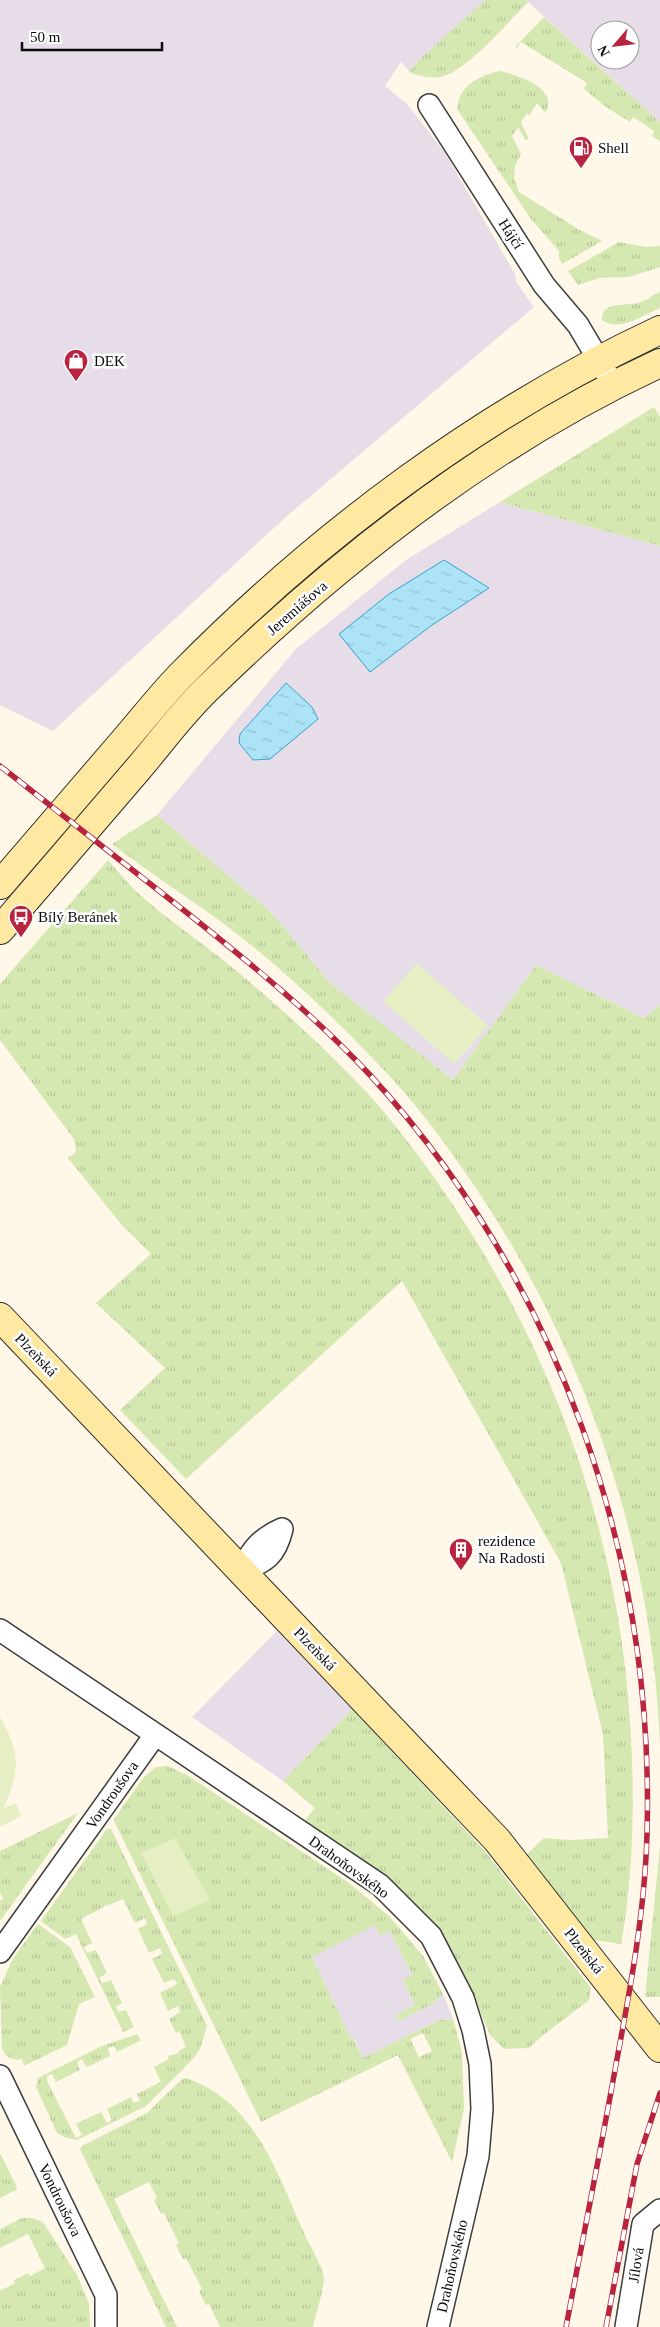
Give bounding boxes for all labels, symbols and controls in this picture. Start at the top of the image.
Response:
scale bar [22,20,162,52]
north arrow [590,20,640,70]
text: 50 m [30,29,61,45]
text: N [595,43,613,59]
fuel station icon: Shell [568,135,594,169]
place label: Shell [598,140,629,156]
street label: Hájčí [495,216,527,252]
shop icon: DEK [63,348,89,382]
place label: DEK [94,353,125,369]
street label: Jeremiášova [264,577,330,638]
bus stop icon: Bílý Beránek [8,904,34,938]
place label: Bílý Beránek [38,909,118,925]
street label: Plzeňská [12,1330,61,1380]
place label: rezidence Na Radosti [478,1533,545,1566]
building icon: rezidence Na Radosti [448,1537,474,1571]
street label: Plzeňská [291,1624,340,1674]
street label: Vondroušova [83,1758,141,1832]
street label: Drahoňovského [306,1833,392,1901]
street label: Plzeňská [561,1925,607,1977]
street label: Vondroušova [36,2161,85,2239]
street label: Drahoňovského [434,2218,470,2314]
street label: Jílová [625,2246,647,2284]

